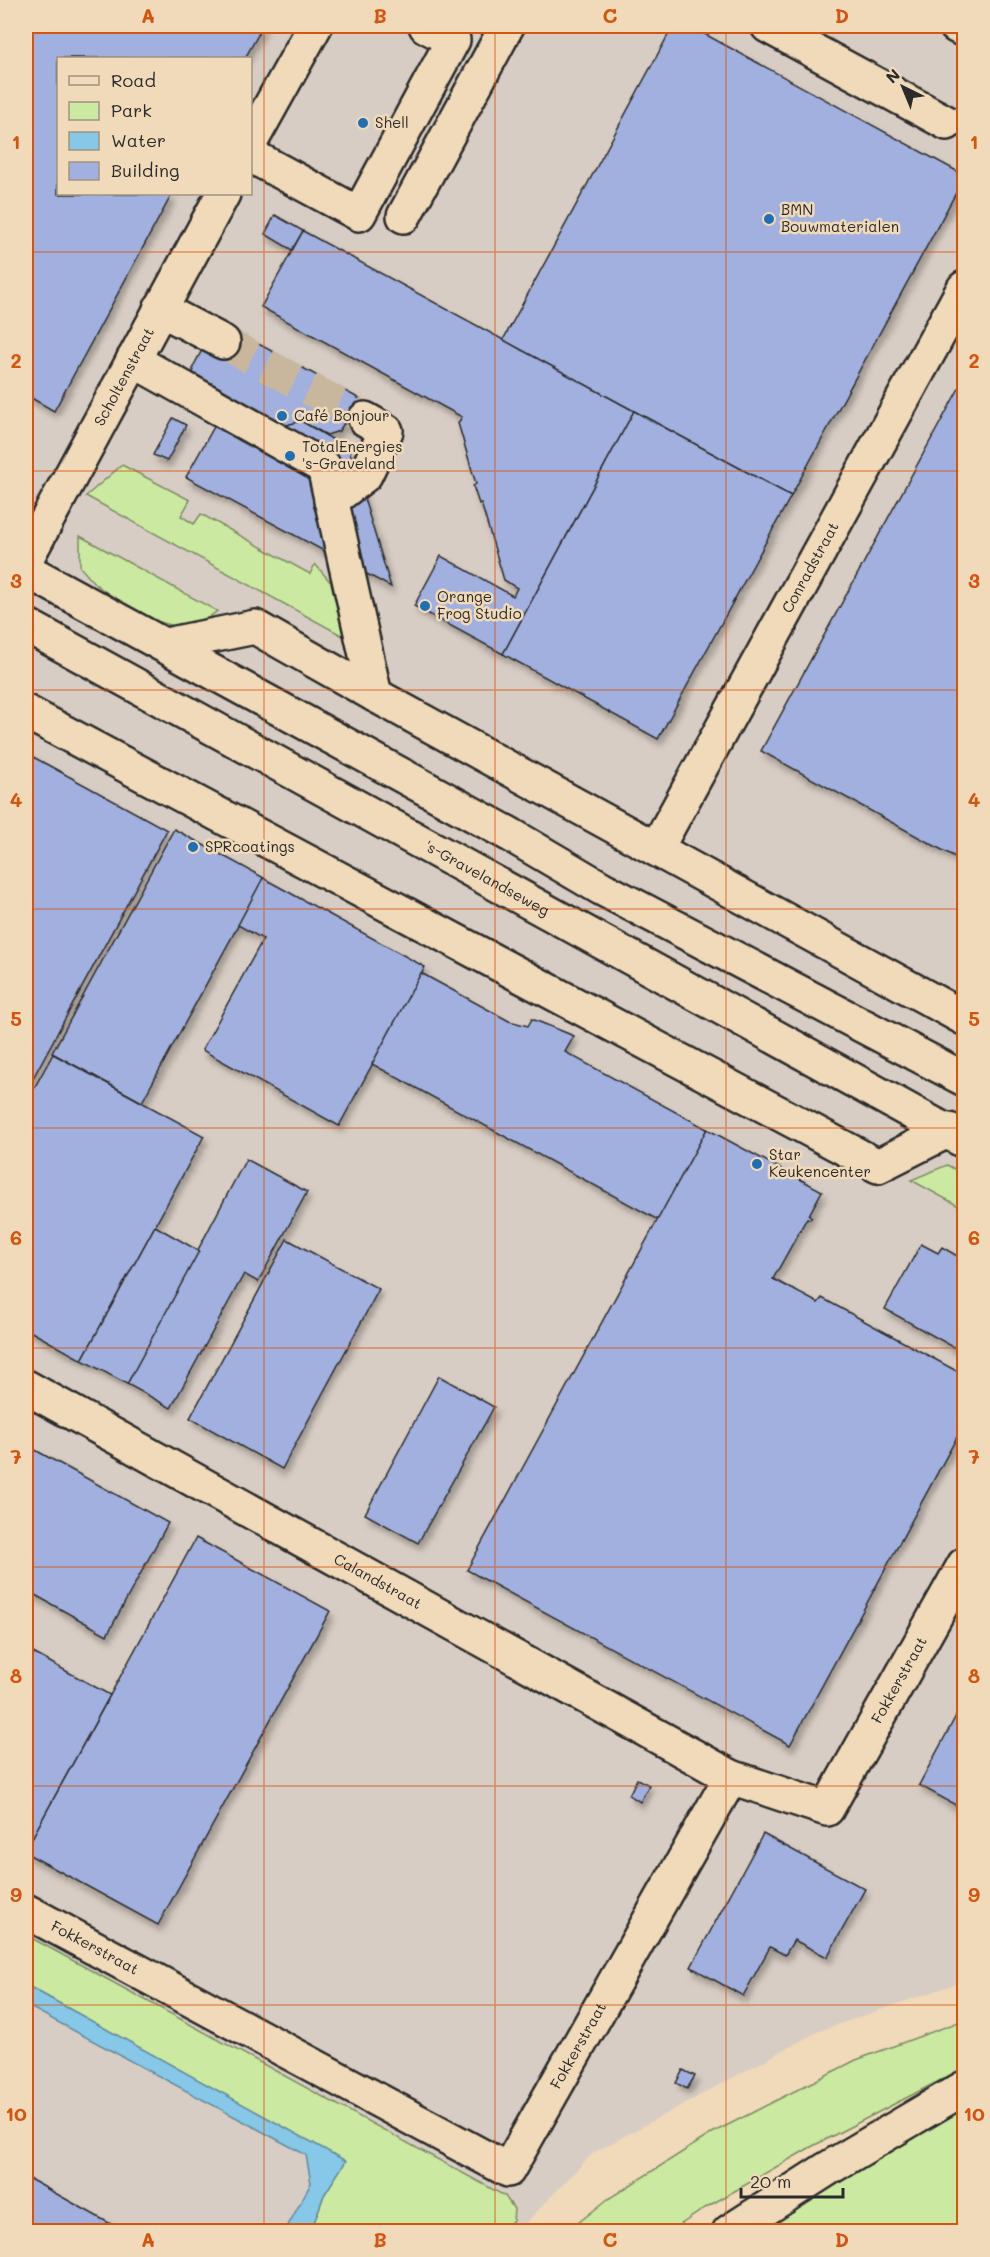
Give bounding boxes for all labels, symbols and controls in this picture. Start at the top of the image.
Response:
text: A [141,2,155,28]
text: B [373,2,387,28]
text: C [603,2,618,28]
text: D [835,2,849,28]
legend [57,57,252,195]
north arrow [873,57,933,117]
text: N [881,64,904,87]
text: Road [111,68,156,92]
text: Park [111,98,152,122]
place label: Shell [375,112,409,132]
marker: Shell [356,116,370,130]
text: 1 [12,128,20,154]
text: Water [111,128,166,152]
text: 1 [970,128,978,154]
text: Building [111,158,179,182]
place label: BMN Bouwmaterialen [781,199,899,236]
marker: BMN Bouwmaterialen [762,212,776,226]
street label: Scholtenstraat [89,323,158,429]
text: 2 [10,347,22,373]
text: 2 [968,347,980,373]
place label: Café Bonjour [294,405,390,425]
marker: Café Bonjour [275,409,289,423]
place label: TotalEnergies 's-Graveland [302,436,403,473]
marker: TotalEnergies 's-Graveland [283,449,297,463]
street label: Conradstraat [777,518,843,616]
text: 3 [10,567,22,593]
text: 3 [968,567,980,593]
place label: Orange Frog Studio [437,586,522,623]
marker: Orange Frog Studio [418,599,432,613]
text: 4 [10,786,23,812]
text: 4 [968,786,981,812]
street label: 's-Gravelandseweg [421,835,554,920]
place label: SPRcoatings [205,836,295,856]
marker: SPRcoatings [186,840,200,854]
text: 5 [10,1005,22,1031]
text: 5 [968,1005,980,1031]
place label: Star Keukencenter [769,1144,871,1181]
marker: Star Keukencenter [750,1157,764,1171]
text: 6 [10,1224,22,1250]
text: 6 [968,1224,980,1250]
text: 7 [10,1443,22,1469]
text: 7 [968,1443,980,1469]
street label: Calandstraat [331,1548,426,1613]
street label: Fokkerstraat [866,1633,931,1727]
text: 8 [10,1662,22,1688]
text: 8 [968,1662,980,1688]
text: 9 [10,1881,22,1907]
text: 9 [968,1881,980,1907]
street label: Fokkerstraat [48,1915,143,1979]
street label: Fokkerstraat [545,1998,610,2092]
text: 10 [5,2100,27,2126]
text: 10 [963,2100,985,2126]
scale bar [741,2161,843,2199]
text: 20 m [750,2169,791,2193]
text: A [141,2226,155,2252]
text: B [373,2226,387,2252]
text: C [603,2226,618,2252]
text: D [835,2226,849,2252]

